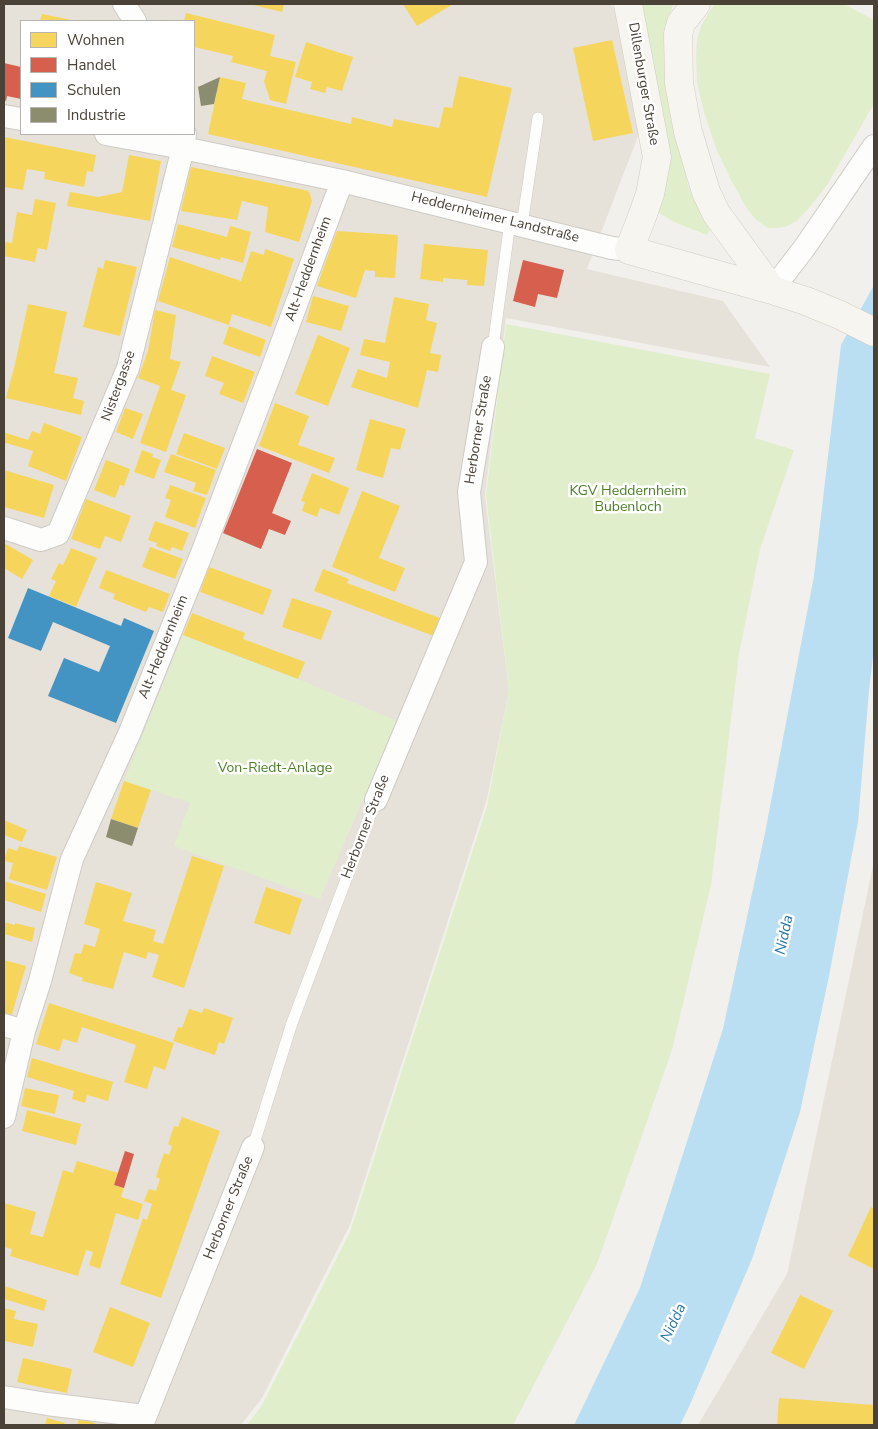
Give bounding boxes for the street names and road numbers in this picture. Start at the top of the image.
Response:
street label: Dillenburger Straße [624,21,662,147]
street label: Heddernheimer Landstraße [409,189,581,247]
street label: Alt-Heddernheim [282,214,336,324]
street label: Nistergasse [98,348,140,424]
street label: Herborner Straße [462,374,496,486]
street label: Alt-Heddernheim [136,593,192,701]
street label: Herborner Straße [338,773,394,881]
street label: Herborner Straße [201,1154,257,1262]

